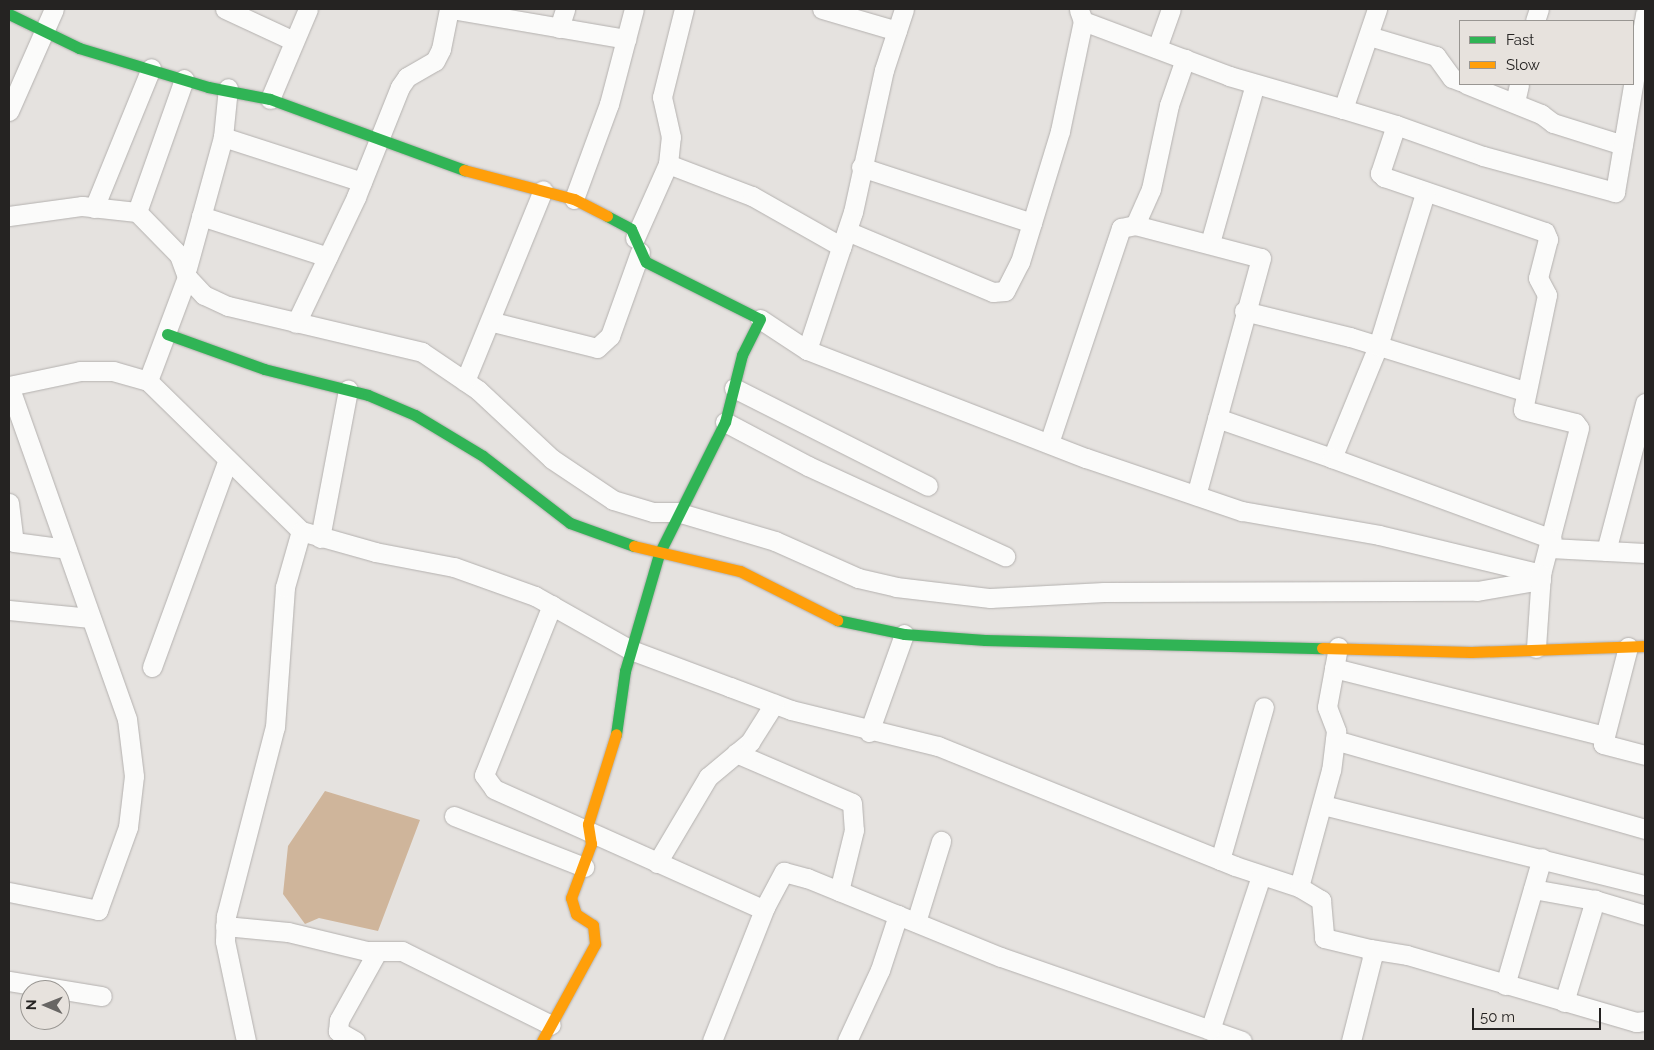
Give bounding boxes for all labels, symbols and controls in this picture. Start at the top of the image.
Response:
legend [1459,20,1634,85]
text: Fast [1506,31,1534,49]
text: Slow [1506,56,1540,74]
north arrow [20,980,70,1030]
scale bar [1474,998,1603,1030]
text: N [23,999,39,1010]
text: 50 m [1480,1008,1515,1026]

